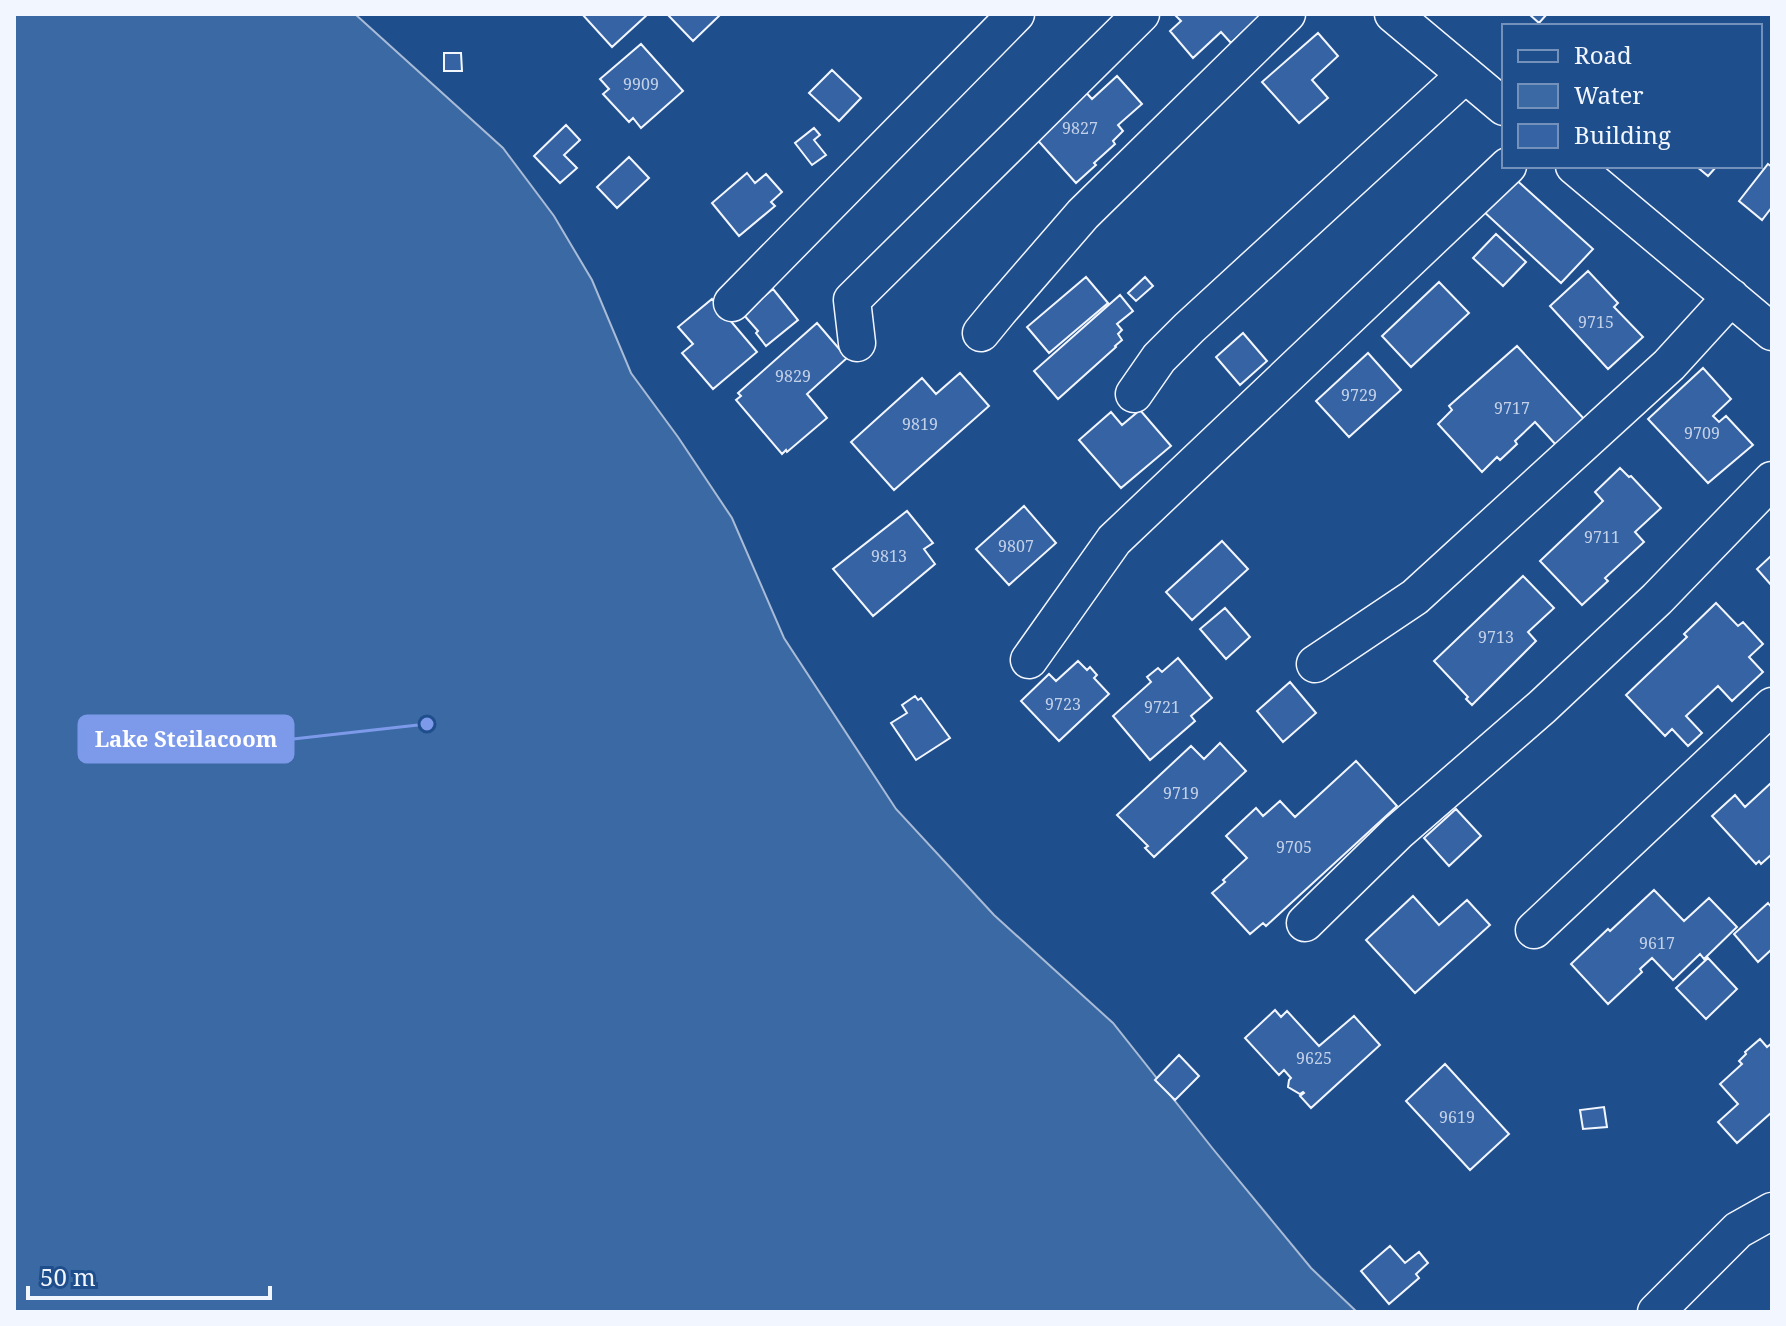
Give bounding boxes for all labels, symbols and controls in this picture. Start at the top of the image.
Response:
legend [1502,24,1762,168]
text: Road [1574,38,1632,71]
house number: 9909 [623,73,659,95]
text: Water [1574,78,1644,111]
house number: 9827 [1062,117,1098,139]
text: Building [1574,118,1671,151]
house number: 9715 [1578,311,1614,333]
house number: 9829 [775,365,811,387]
house number: 9729 [1341,384,1377,406]
house number: 9717 [1494,397,1530,419]
house number: 9819 [902,413,938,435]
house number: 9709 [1684,422,1720,444]
house number: 9711 [1584,526,1620,548]
house number: 9807 [998,535,1034,557]
house number: 9813 [871,545,907,567]
house number: 9713 [1478,626,1514,648]
house number: 9723 [1045,693,1081,715]
house number: 9721 [1144,696,1180,718]
callout: Lake Steilacoom [79,716,293,762]
text: Lake Steilacoom [95,723,278,753]
house number: 9719 [1163,782,1199,804]
house number: 9705 [1276,836,1312,858]
house number: 9617 [1639,932,1675,954]
house number: 9625 [1296,1047,1332,1069]
house number: 9619 [1439,1106,1475,1128]
scale bar [28,1250,270,1300]
text: 50 m [40,1260,96,1293]

